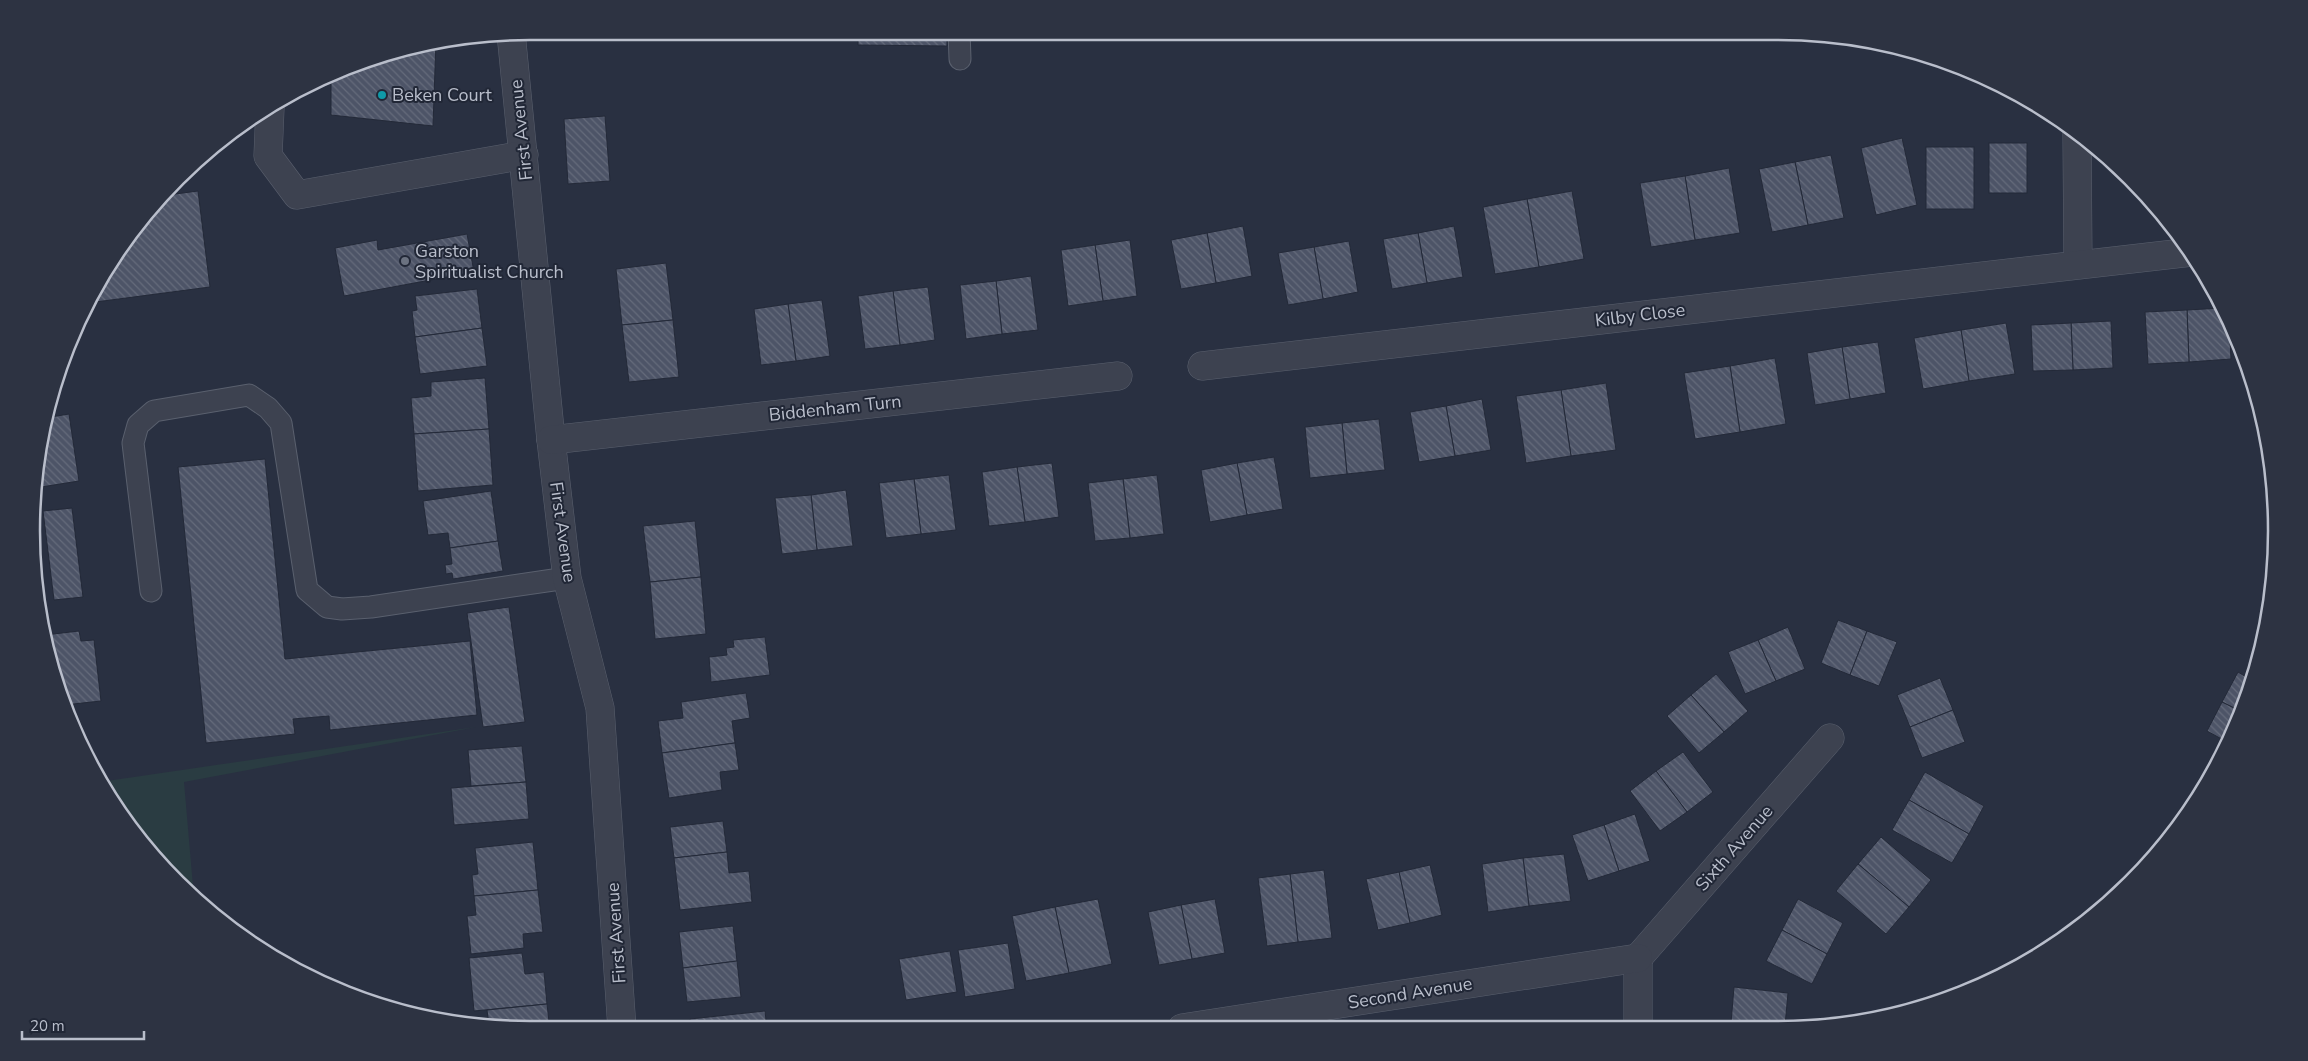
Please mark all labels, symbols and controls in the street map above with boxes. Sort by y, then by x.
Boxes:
street label: First Avenue [504,78,538,182]
place label: Beken Court [392,83,492,107]
marker: Beken Court [376,89,388,101]
place label: Garston Spiritualist Church [415,239,564,284]
marker: Garston Spiritualist Church [399,255,411,267]
street label: Kilby Close [1594,298,1686,332]
street label: Biddenham Turn [767,389,903,427]
street label: First Avenue [544,480,582,584]
street label: Sixth Avenue [1690,800,1778,896]
street label: First Avenue [601,882,631,984]
street label: Second Avenue [1346,971,1474,1015]
scale bar [22,1008,145,1040]
text: 20 m [30,1016,65,1036]

